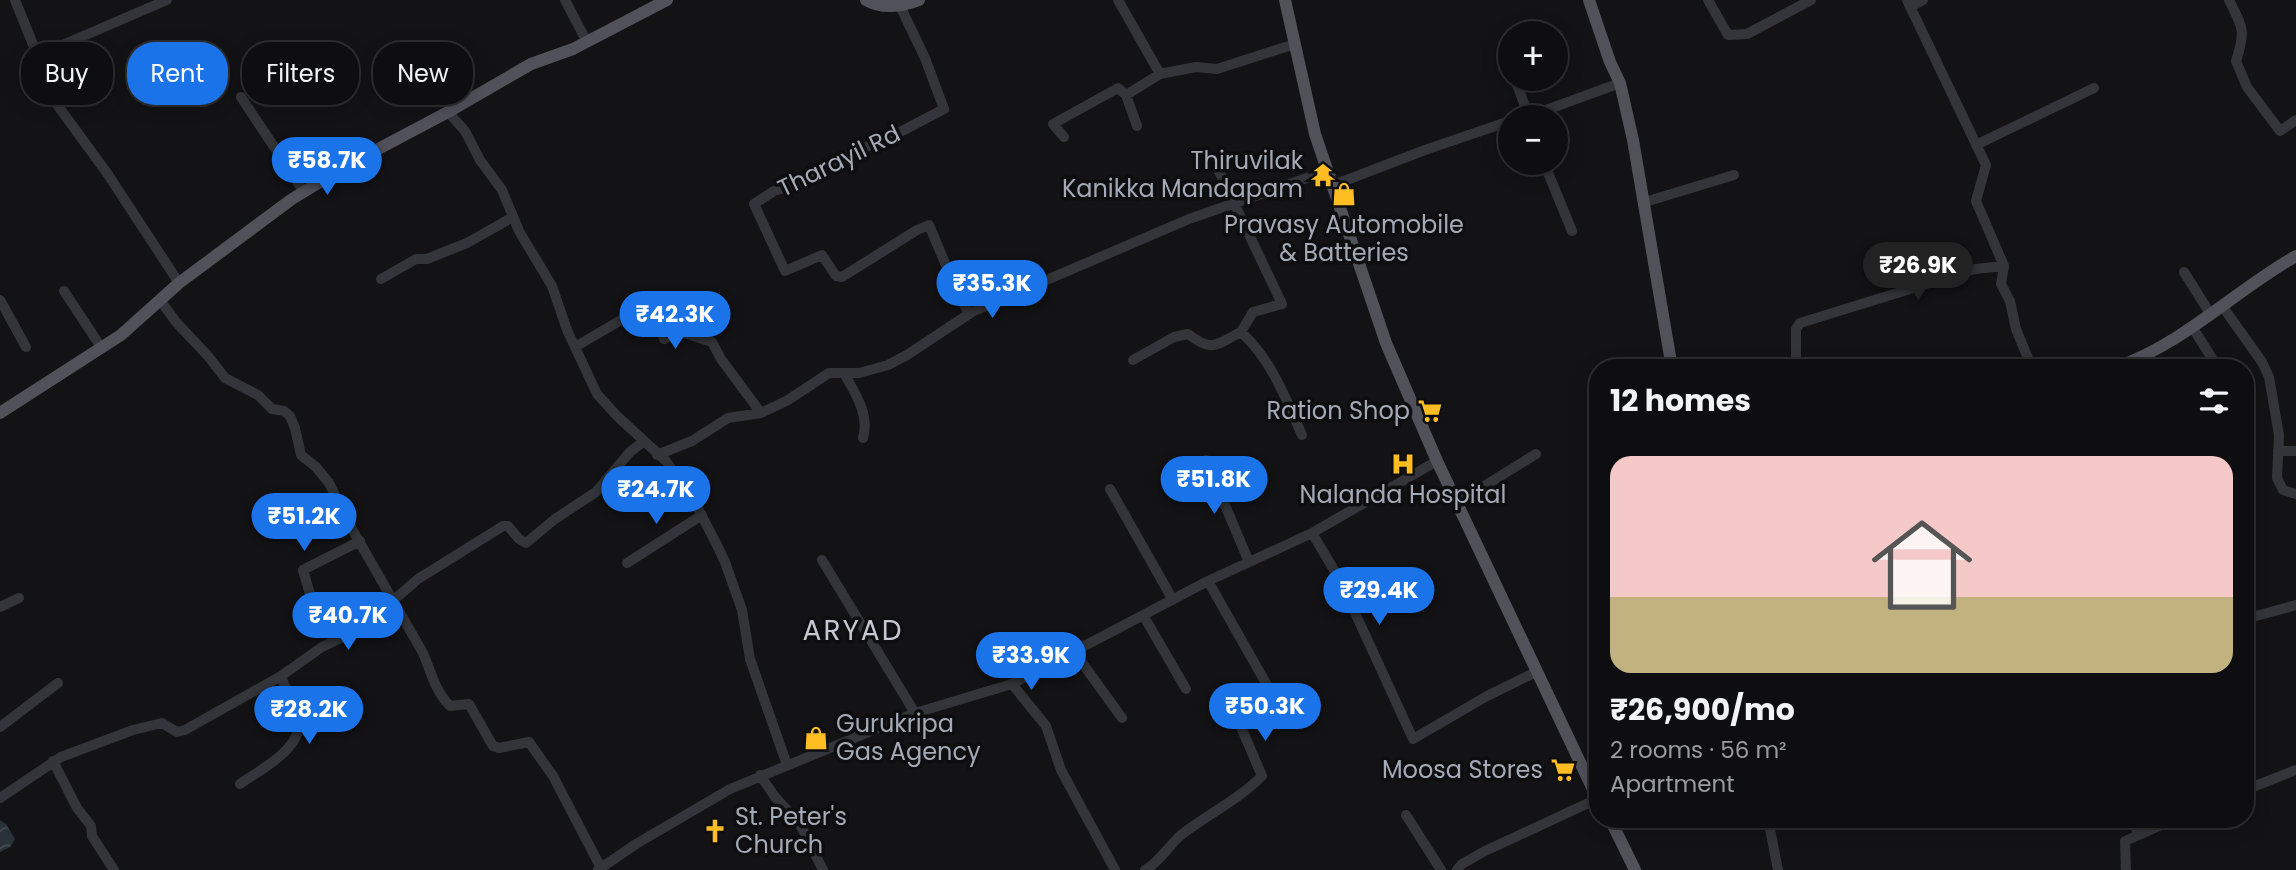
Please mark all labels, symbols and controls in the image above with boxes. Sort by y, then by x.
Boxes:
map controls [1498,21,1568,175]
button: + [1498,21,1568,91]
chip: Buy [21,42,113,105]
chip: Rent [127,42,228,105]
chip: Filters [242,42,359,105]
chip: New [373,42,473,105]
button: − [1498,105,1568,175]
street label: Tharayil Rd [772,117,905,204]
pin: ₹58.7K [270,138,384,197]
text: ₹58.7K [288,144,366,176]
place label: Thiruvilak Kanikka Mandapam [1062,144,1304,205]
temple icon: Thiruvilak Kanikka Mandapam [1309,161,1337,189]
shop icon: Pravasy Automobile & Batteries [1330,180,1358,208]
place label: Pravasy Automobile & Batteries [1224,208,1464,269]
pin: ₹26.9K [1861,243,1975,302]
text: ₹26.9K [1879,249,1957,281]
pin: ₹35.3K [935,260,1049,320]
text: ₹35.3K [952,267,1032,299]
pin: ₹42.3K [618,292,732,351]
text: ₹42.3K [636,298,714,330]
text: 12 homes [1610,379,1751,422]
icon: filters [2195,382,2233,420]
place label: Ration Shop [1266,394,1410,427]
supermarket icon: Ration Shop [1416,397,1444,425]
hospital icon: Nalanda Hospital [1389,450,1417,478]
pin: ₹51.8K [1157,456,1271,516]
text: ₹51.8K [1177,463,1251,495]
pin: ₹24.7K [599,466,713,526]
text: ₹24.7K [617,473,695,505]
place label: Nalanda Hospital [1300,478,1506,511]
pin: ₹51.2K [247,494,361,553]
text: ₹51.2K [267,500,341,532]
icon: home [1859,502,1985,628]
pin: ₹29.4K [1322,568,1436,627]
text: ₹29.4K [1339,574,1419,606]
pin: ₹40.7K [291,592,405,652]
text: ₹40.7K [308,599,388,631]
district label: ARYAD [803,611,903,650]
pin: ₹33.9K [974,632,1088,692]
text: ₹33.9K [992,639,1070,671]
pin: ₹50.3K [1208,684,1322,743]
pin: ₹28.2K [252,686,366,746]
text: ₹26,900/mo [1610,688,1795,731]
text: ₹50.3K [1225,690,1305,722]
text: ₹28.2K [270,693,348,725]
place label: Gurukripa Gas Agency [836,707,981,768]
shop icon: Gurukripa Gas Agency [802,724,830,752]
text: 2 rooms · 56 m² [1610,734,1787,766]
place label: Moosa Stores [1382,753,1543,786]
supermarket icon: Moosa Stores [1549,756,1577,784]
text: Apartment [1610,768,1735,800]
place label: St. Peter's Church [735,800,847,861]
church icon: St. Peter's Church [701,817,729,845]

